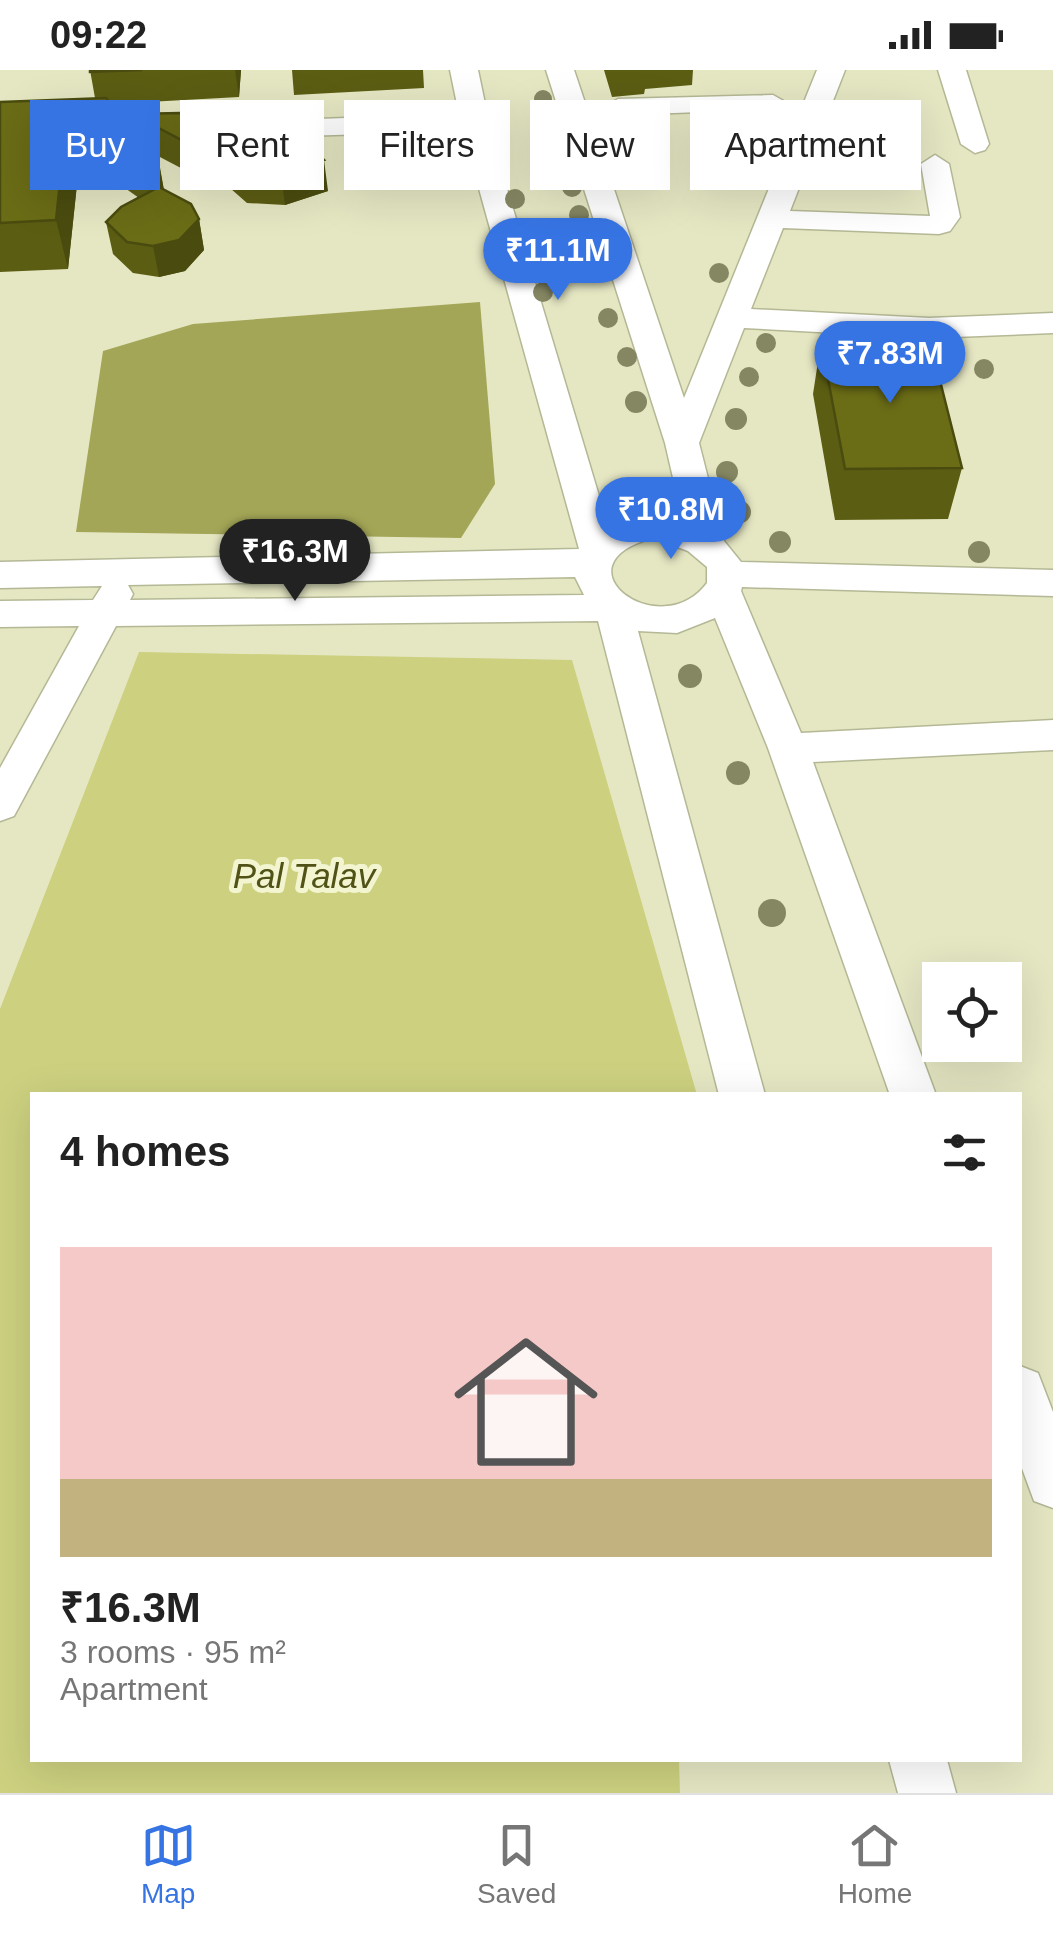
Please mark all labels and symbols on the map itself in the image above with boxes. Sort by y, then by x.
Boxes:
pin: ₹11.1M [477,218,639,303]
pin: ₹7.83M [809,321,971,406]
pin: ₹10.8M [590,477,752,562]
pin: ₹16.3M [214,519,376,604]
water label: Pal Talav [233,856,378,895]

